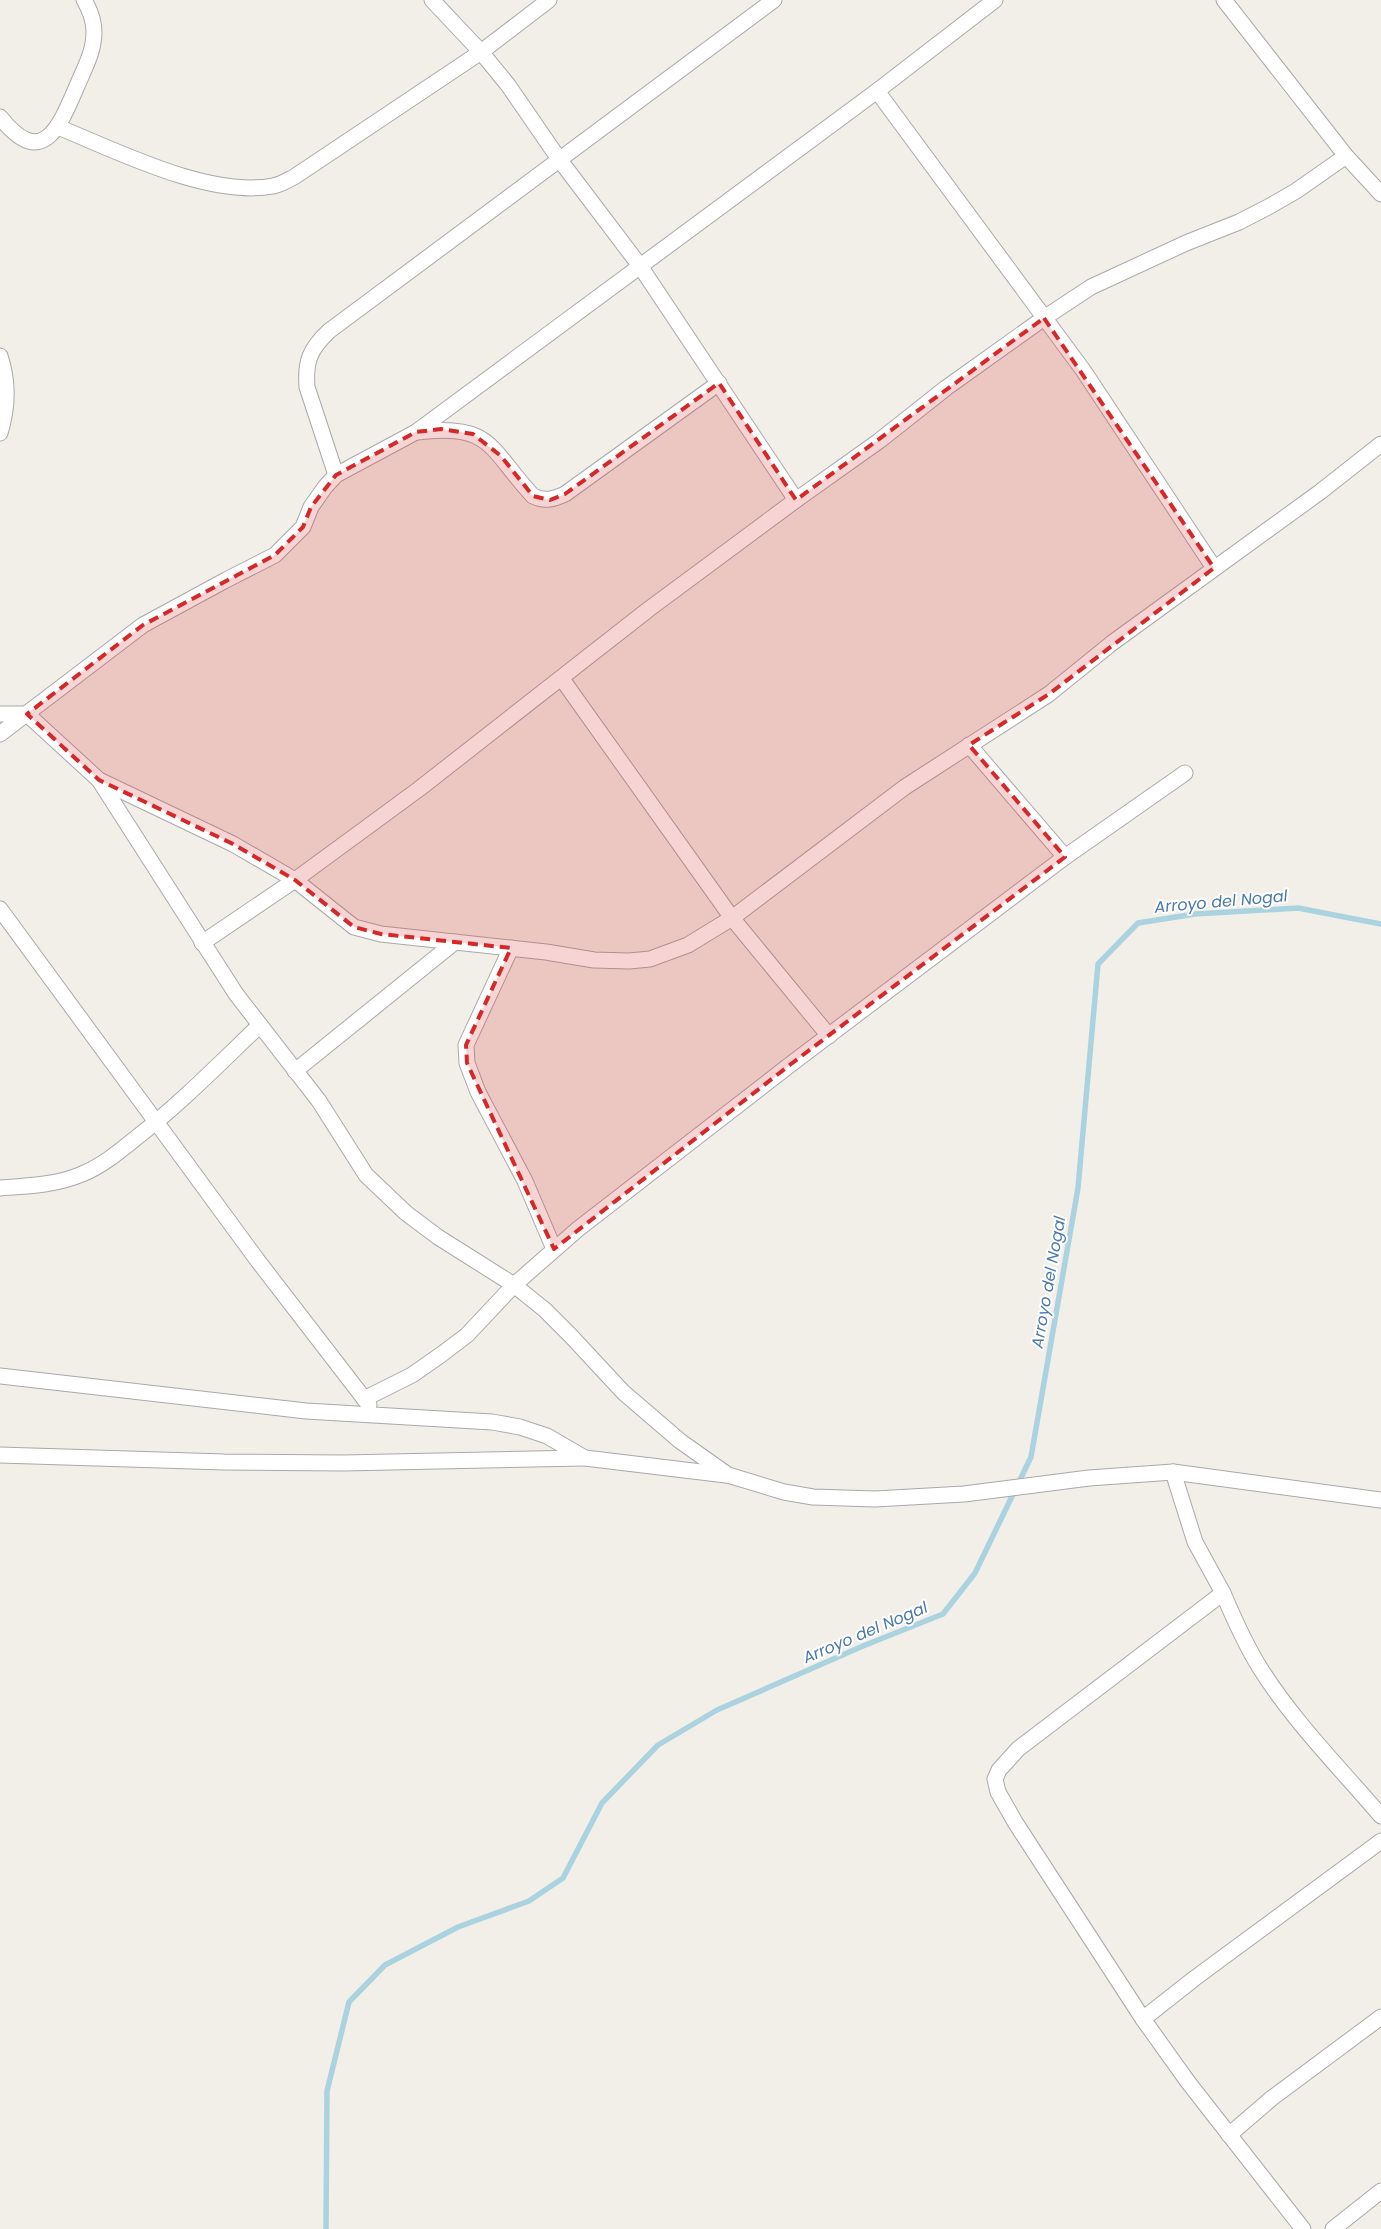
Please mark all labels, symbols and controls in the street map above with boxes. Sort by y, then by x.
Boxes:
water label: Arroyo del Nogal [1153,884,1289,919]
water label: Arroyo del Nogal [1025,1214,1071,1351]
water label: Arroyo del Nogal [798,1596,931,1670]

